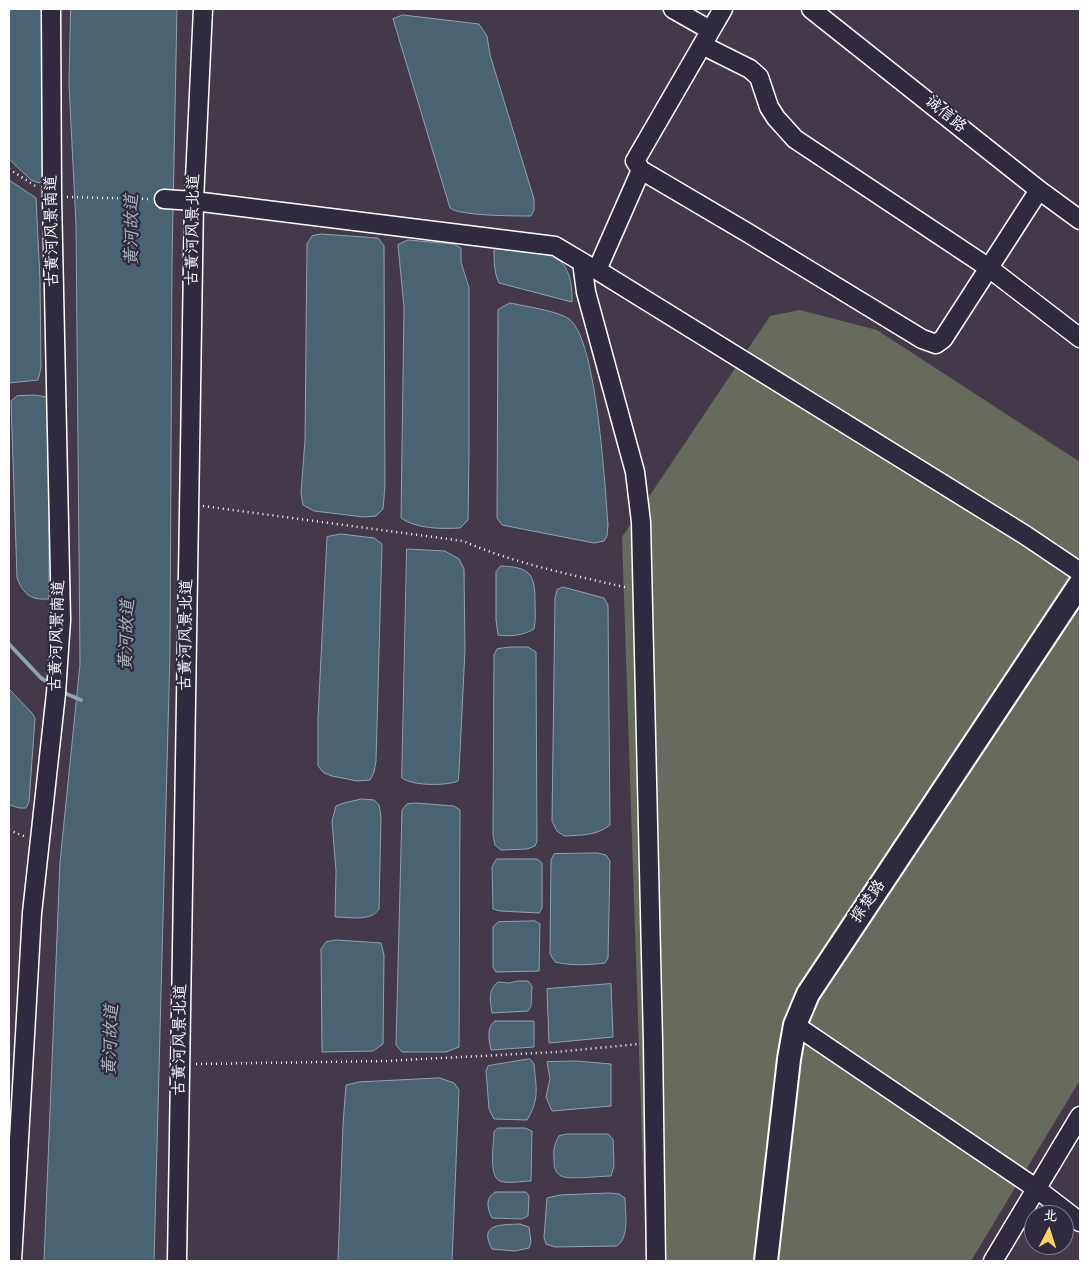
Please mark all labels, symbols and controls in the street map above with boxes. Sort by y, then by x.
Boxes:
street label: 诚信路 [920,92,970,138]
street label: 古黄河风景北道 [183,174,205,286]
street label: 古黄河风景南道 [42,175,64,287]
water label: 黄河故道 [122,194,144,266]
street label: 古黄河风景北道 [176,579,198,691]
street label: 古黄河风景南道 [46,580,70,692]
water label: 黄河故道 [116,599,140,671]
street label: 探楚路 [848,877,890,927]
street label: 古黄河风景北道 [170,984,192,1096]
water label: 黄河故道 [100,1004,124,1076]
north arrow [1024,1205,1074,1255]
text: 北 [1042,1205,1058,1227]

